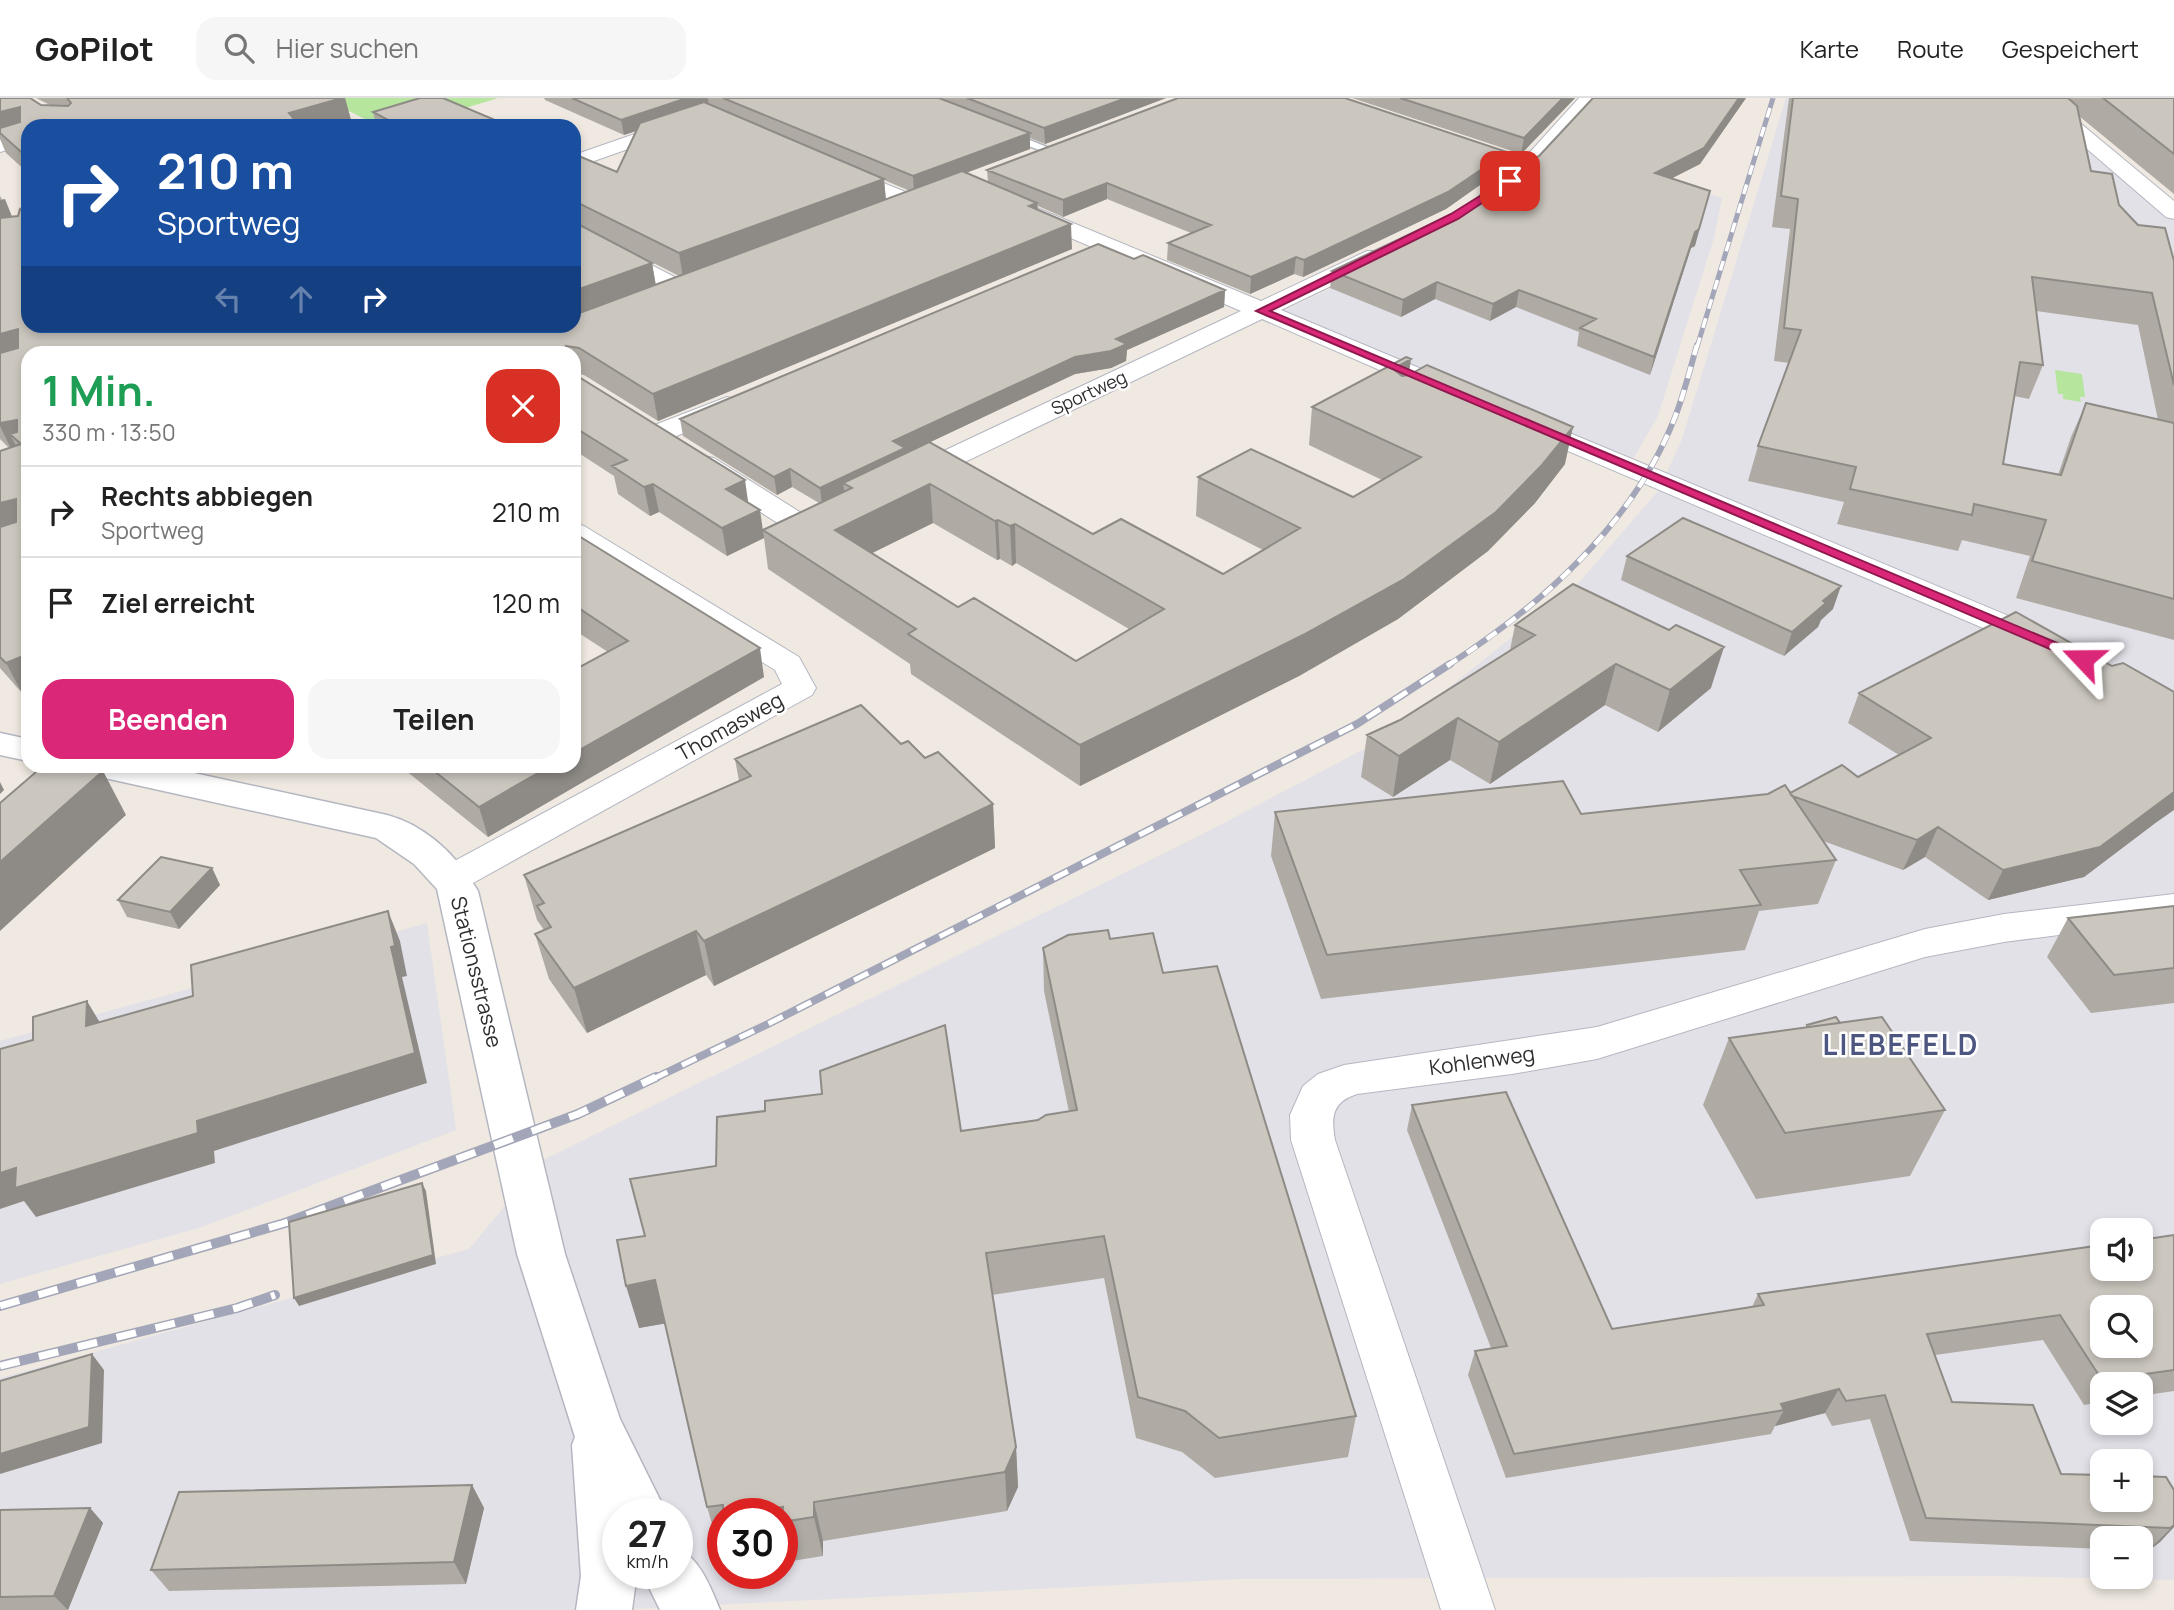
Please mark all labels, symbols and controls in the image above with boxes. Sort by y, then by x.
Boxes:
search box [196,17,686,80]
text: GoPilot [35,26,154,71]
icon: search [220,29,258,67]
text: Hier suchen [276,30,419,66]
text: Karte [1800,32,1859,65]
text: Route [1897,32,1964,65]
text: Gespeichert [2002,32,2139,65]
text: 210 m [157,137,294,204]
icon: right [42,147,133,238]
pin [1480,151,1540,211]
icon: arrive [1491,162,1529,200]
text: Sportweg [157,201,301,245]
icon: left [209,280,247,318]
icon: ahead [282,280,320,318]
icon: right [355,280,393,318]
text: 1 Min. [42,361,156,419]
street label: Sportweg [1047,364,1130,420]
button: close [486,369,560,443]
text: 330 m · 13:50 [42,416,176,448]
text: Rechts abbiegen [101,478,313,514]
icon: right [42,493,80,531]
text: 210 m [492,494,560,530]
text: Sportweg [101,514,204,546]
icon: arrive [42,584,80,622]
text: Ziel erreicht [101,585,255,621]
text: 120 m [492,585,560,621]
position arrow [2046,622,2120,696]
button: Beenden [42,679,294,759]
button: Teilen [308,679,560,759]
street label: Thomasweg [671,685,788,767]
street label: Stationsstrasse [445,893,509,1050]
district label: LIEBEFELD [1823,1025,1979,1063]
street label: Kohlenweg [1427,1039,1536,1081]
map controls [2090,1218,2153,1589]
button: sound [2090,1218,2153,1281]
button: search [2090,1295,2153,1358]
button: layers [2090,1372,2153,1435]
button: + [2090,1449,2153,1512]
speed limit sign: 30 [707,1498,798,1589]
text: 27 [628,1510,667,1558]
button: − [2090,1526,2153,1589]
text: km/h [627,1549,668,1573]

